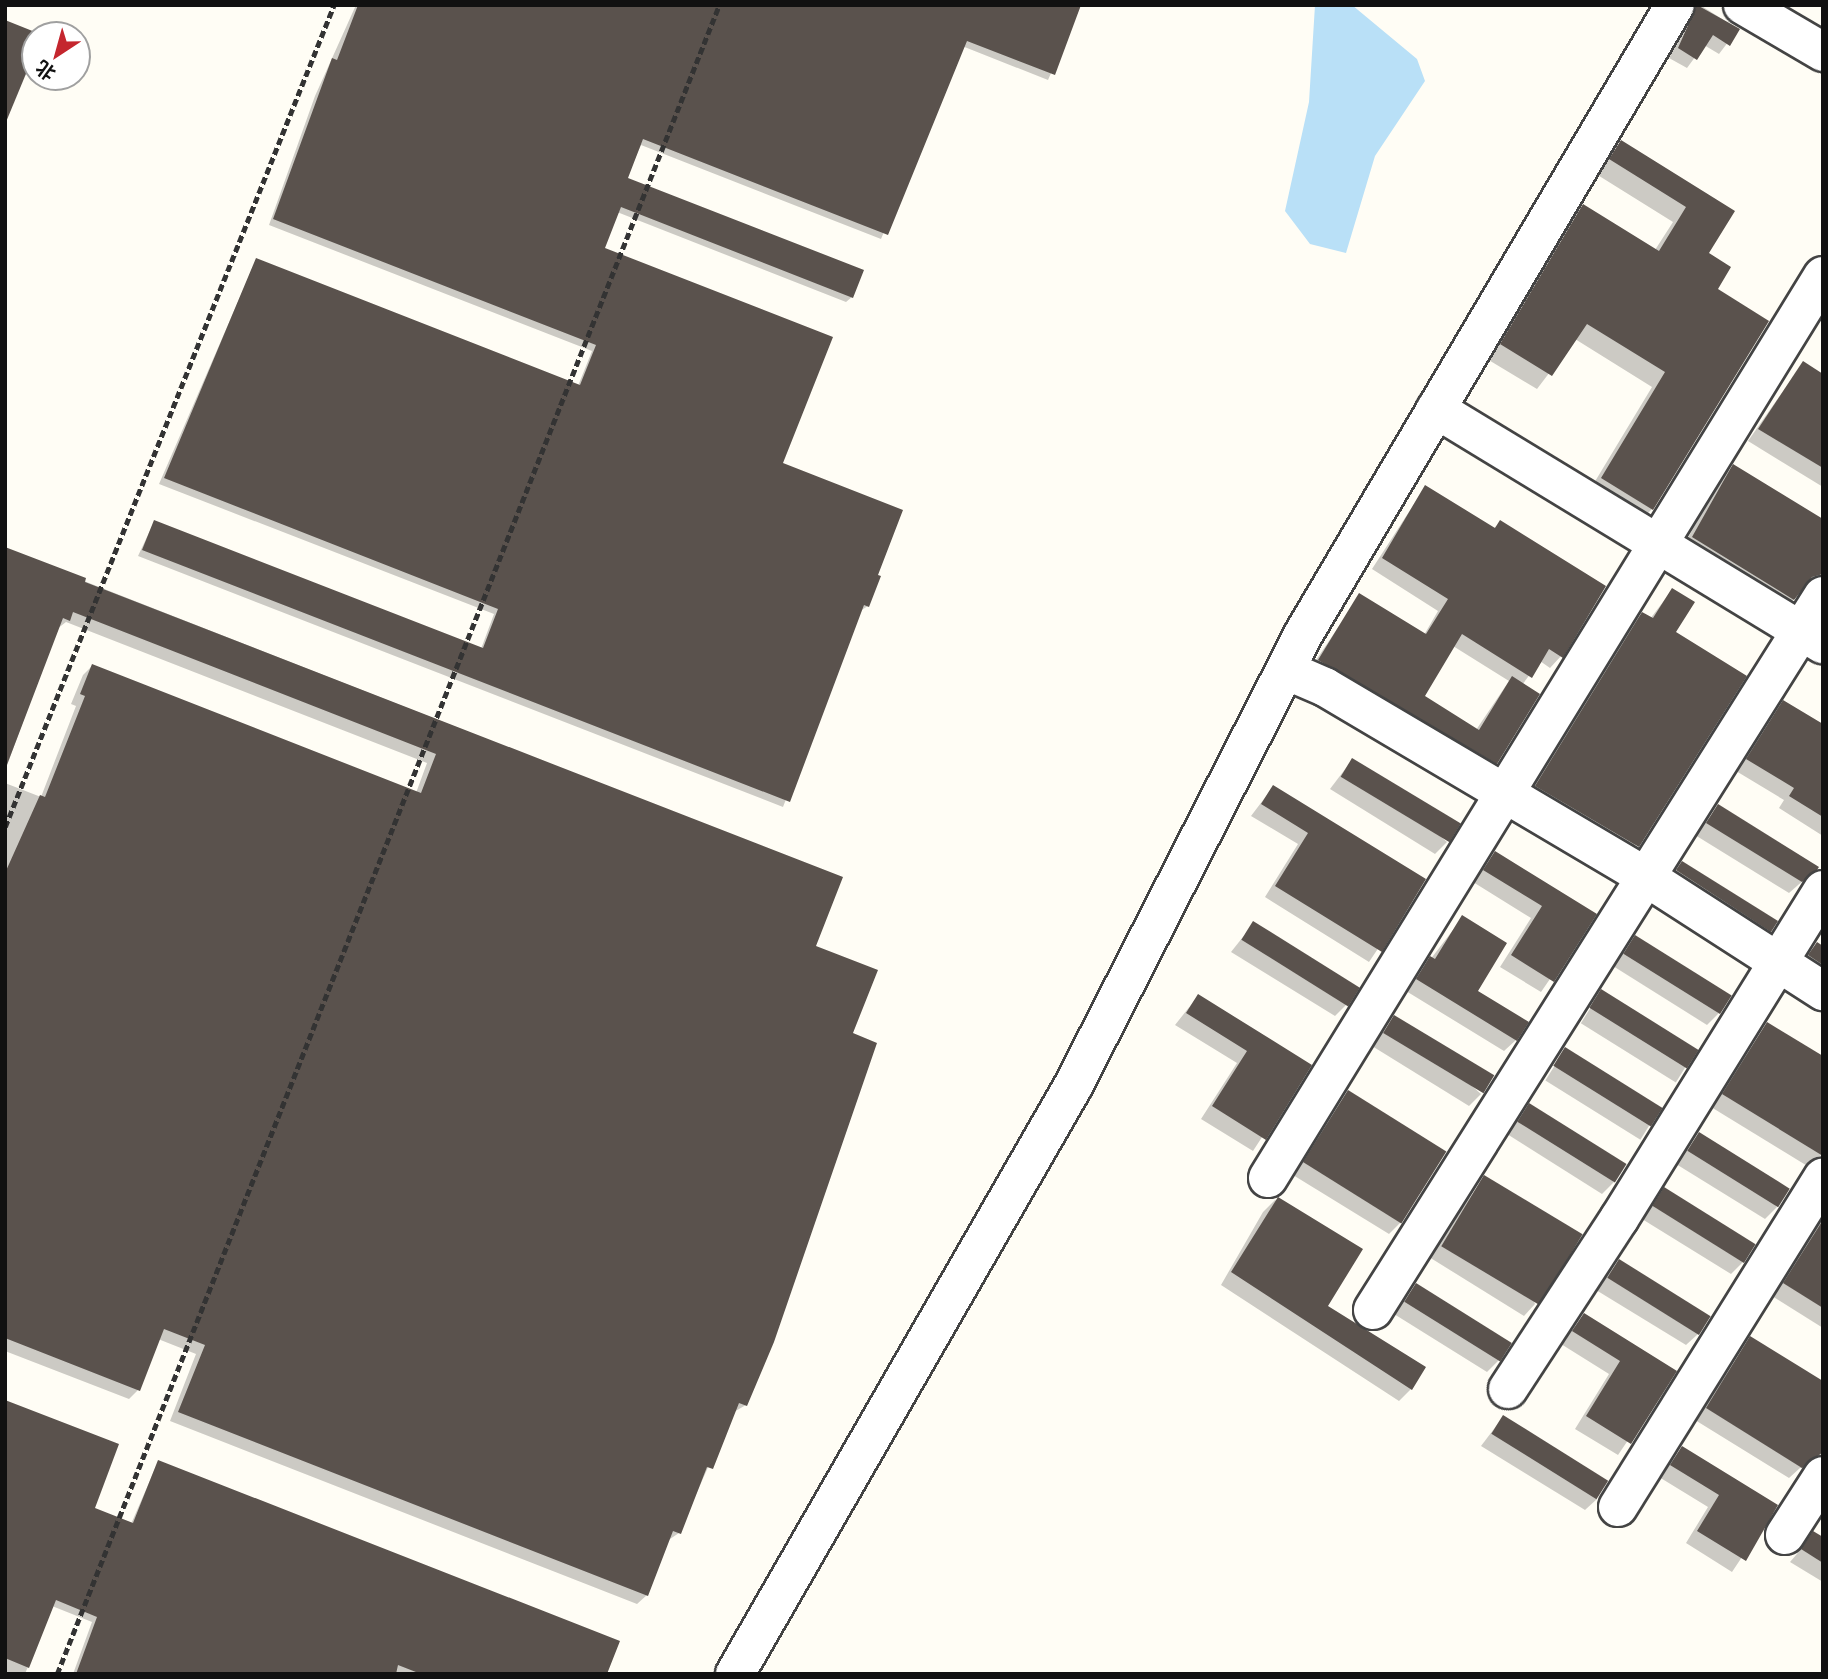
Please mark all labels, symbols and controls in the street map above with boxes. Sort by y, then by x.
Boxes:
north arrow [21,21,91,91]
text: 北 [29,55,60,88]

